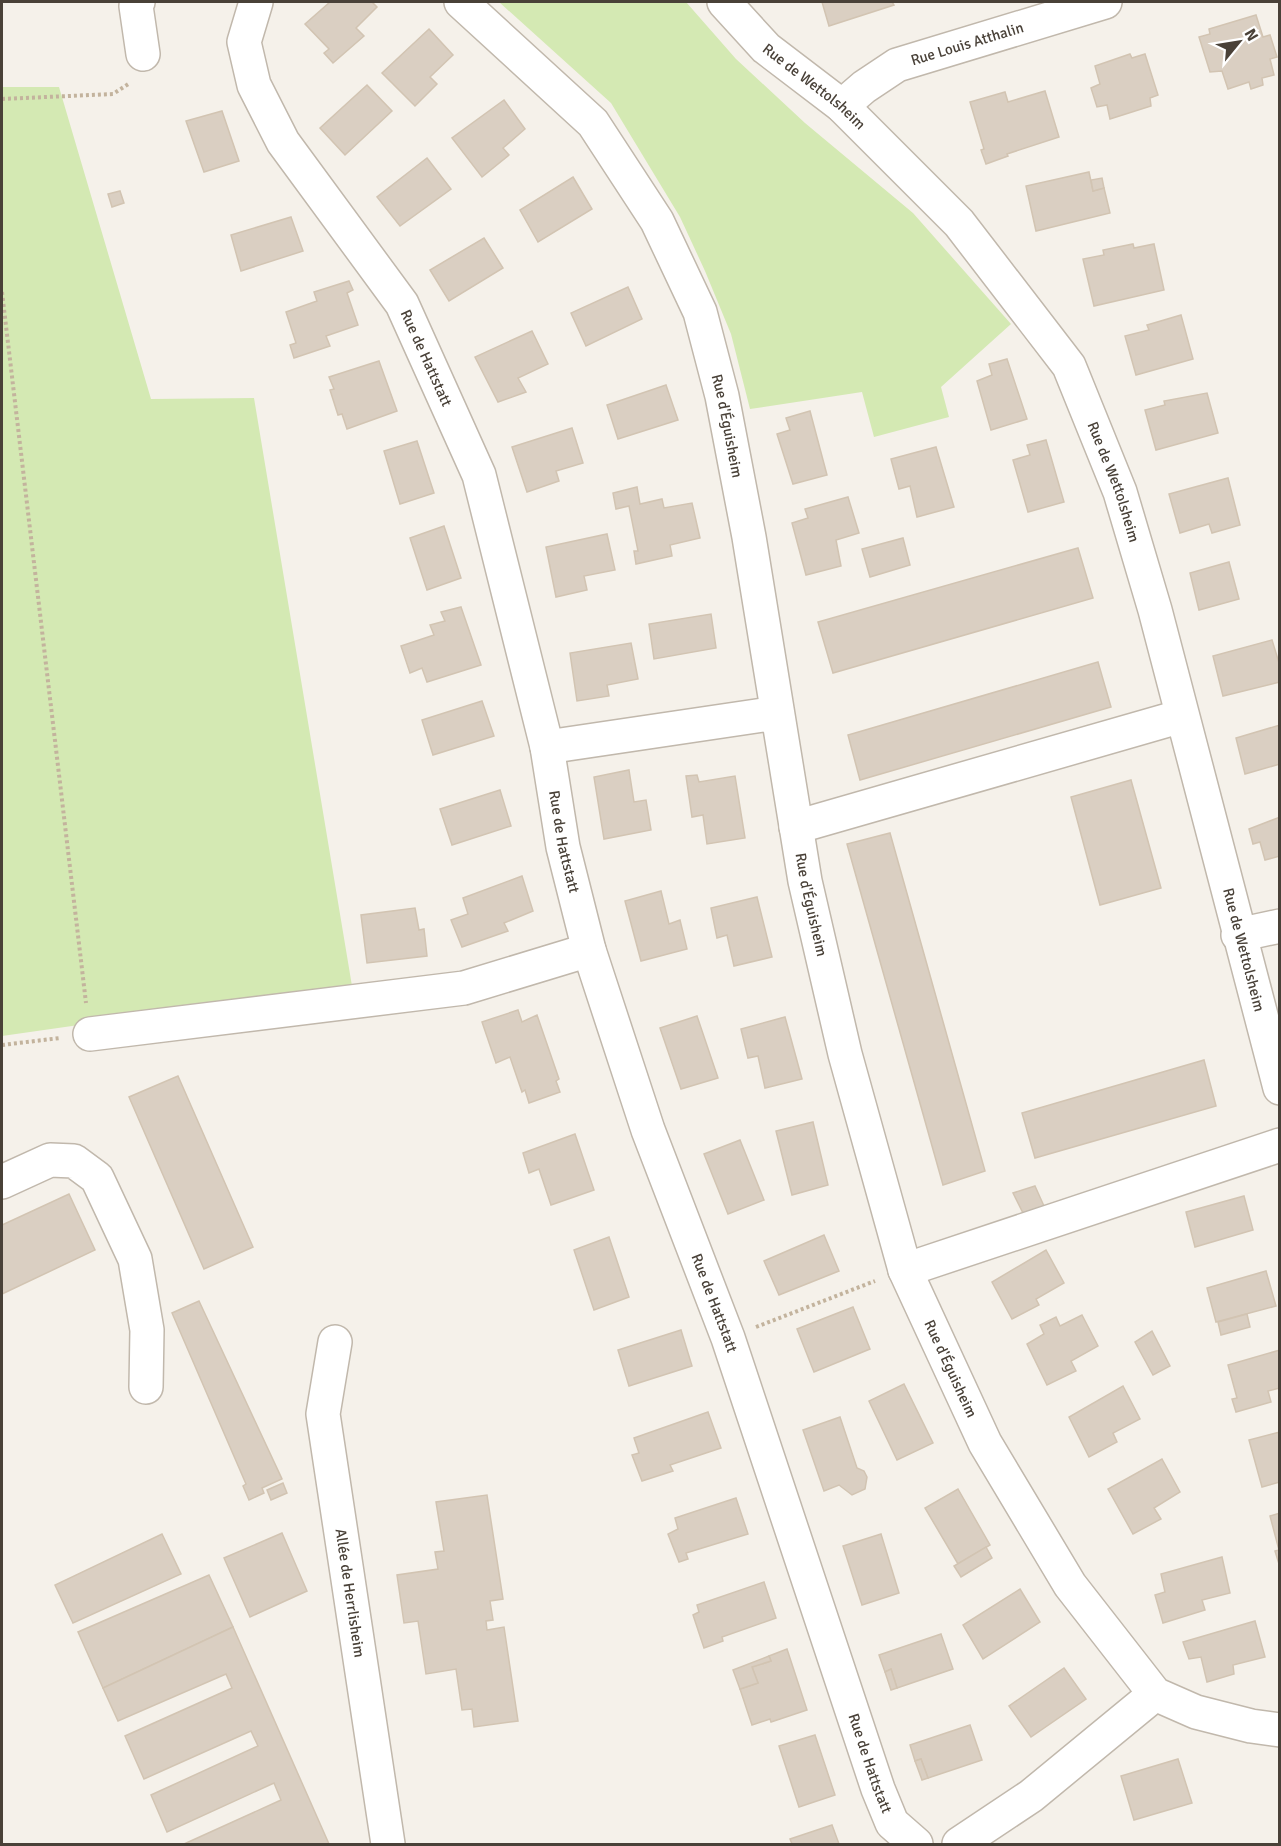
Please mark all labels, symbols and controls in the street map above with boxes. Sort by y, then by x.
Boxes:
north arrow [1209,12,1269,72]
street label: Rue Louis Atthalin [909,18,1026,69]
text: N [1240,25,1263,45]
street label: Rue de Wettolsheim [759,40,869,133]
street label: Rue de Hattstatt [397,307,456,409]
street label: Rue d'Éguisheim [708,372,746,479]
street label: Rue de Wettolsheim [1083,419,1143,544]
street label: Rue de Hattstatt [545,789,583,895]
street label: Rue d'Éguisheim [792,851,831,958]
street label: Rue de Wettolsheim [1219,886,1269,1014]
street label: Rue de Hattstatt [687,1251,741,1355]
street label: Rue d'Éguisheim [920,1317,981,1420]
street label: Allée de Herrlisheim [331,1527,369,1659]
street label: Rue de Hattstatt [845,1711,896,1816]

